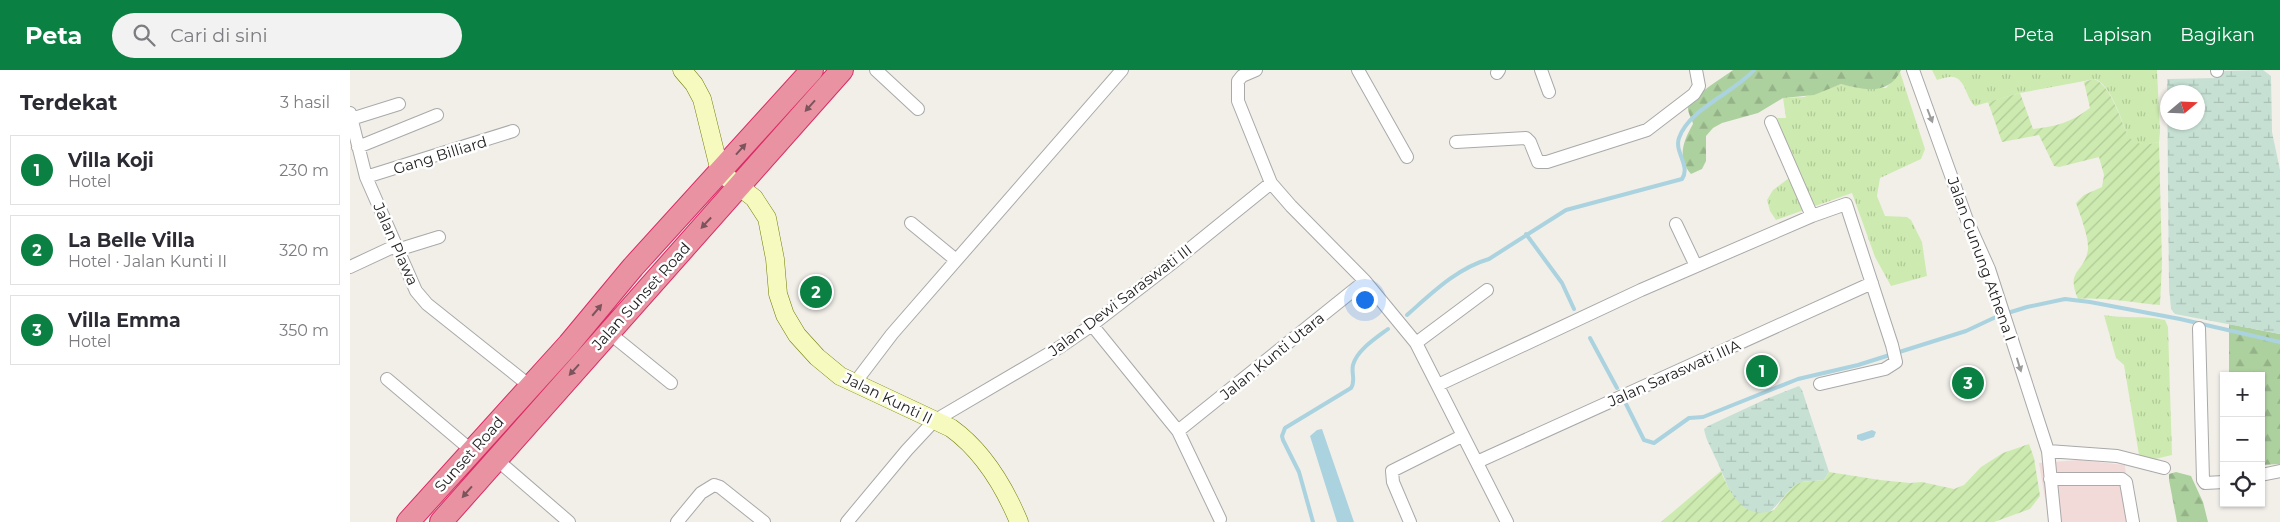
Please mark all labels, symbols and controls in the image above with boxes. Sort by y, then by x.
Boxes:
search box [112,13,462,58]
text: Peta [25,21,82,50]
icon: search [130,21,158,49]
text: Cari di sini [170,24,268,47]
text: Peta [2013,24,2054,46]
text: Lapisan [2082,24,2152,46]
text: Bagikan [2180,24,2255,46]
north arrow [2160,85,2205,130]
text: Terdekat [20,90,117,115]
text: 3 hasil [280,93,330,112]
one-way arrow [804,100,816,112]
one-way arrow [1927,108,1934,123]
street label: Gang Billiard [391,132,489,178]
one-way arrow [735,143,746,156]
text: Villa Koji [68,149,154,172]
text: 1 [34,161,40,180]
text: 230 m [279,161,329,180]
text: Hotel [68,172,111,191]
street label: Jalan Gunung Athena I [1943,174,2021,344]
street label: Jalan Plawa [369,199,423,288]
one-way arrow [700,217,712,229]
text: La Belle Villa [68,229,195,252]
street label: Jalan Sunset Road [587,238,694,355]
street label: Jalan Dewi Saraswati III [1044,240,1195,361]
text: 2 [32,241,42,260]
text: 320 m [279,241,329,260]
text: Hotel · Jalan Kunti II [68,252,227,271]
pin: 2 [800,273,832,311]
your location [1352,287,1378,313]
one-way arrow [592,303,603,316]
street label: Jalan Kunti Utara [1215,308,1328,405]
text: Villa Emma [68,309,181,332]
text: 3 [32,321,42,340]
text: 350 m [279,321,329,340]
text: Hotel [68,332,111,351]
street label: Jalan Saraswati IIIA [1604,335,1743,411]
pin: 1 [1746,352,1778,390]
one-way arrow [2015,357,2023,372]
one-way arrow [568,364,580,376]
pin: 3 [1952,364,1984,402]
street label: Jalan Kunti II [839,368,936,428]
map controls [2220,372,2265,507]
button: + [2220,372,2265,417]
street label: Sunset Road [430,412,508,496]
button: − [2220,417,2265,462]
button: locate [2220,462,2265,507]
one-way arrow [461,486,473,498]

